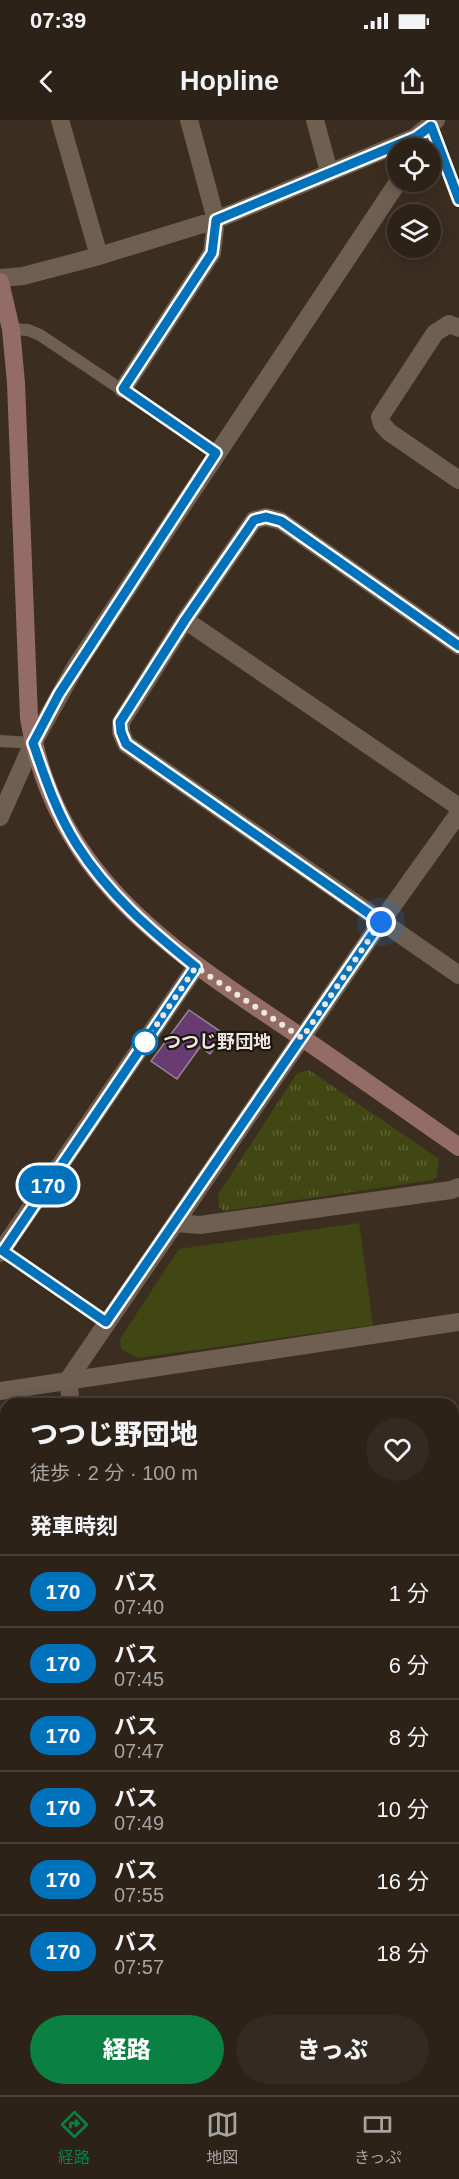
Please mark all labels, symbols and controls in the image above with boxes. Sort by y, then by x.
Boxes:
text: 07:39 [30,8,86,33]
icon: back [30,65,63,98]
icon: share [396,65,429,98]
text: Hopline [180,66,279,96]
map controls [387,138,441,258]
button: locate [387,138,441,192]
button: layers [387,204,441,258]
your location [366,907,396,937]
marker: つつじ野団地 [132,1029,158,1055]
place label: つつじ野団地 [163,1032,271,1052]
line badge: 170 [14,1166,82,1204]
text: 170 [30,1174,66,1197]
button: heart [366,1418,429,1481]
text: つつじ野団地 [30,1419,198,1450]
text: 徒歩 · 2 分 · 100 m [30,1462,198,1484]
text: 発車時刻 [30,1514,118,1539]
text: バス [114,1570,158,1595]
text: 170 [45,1580,81,1603]
text: 1 分 [389,1581,429,1606]
text: 07:40 [114,1596,164,1618]
text: バス [114,1642,158,1667]
text: 170 [45,1652,81,1675]
text: 6 分 [389,1653,429,1678]
text: 07:45 [114,1668,164,1690]
text: バス [114,1714,158,1739]
text: 170 [45,1724,81,1747]
text: 8 分 [389,1725,429,1750]
text: 07:47 [114,1740,164,1762]
text: バス [114,1786,158,1811]
text: 170 [45,1796,81,1819]
text: 10 分 [376,1797,429,1822]
text: 07:49 [114,1812,164,1834]
text: バス [114,1858,158,1883]
text: 170 [45,1868,81,1891]
text: 16 分 [376,1869,429,1894]
text: 07:55 [114,1884,164,1906]
text: バス [114,1930,158,1955]
text: 170 [45,1940,81,1963]
text: 18 分 [376,1941,429,1966]
text: 07:57 [114,1956,164,1978]
button: 経路 [30,2015,224,2084]
button: きっぷ [236,2015,429,2084]
tab: 経路 [58,2108,91,2168]
tab: 地図 [206,2108,239,2168]
tab: きっぷ [354,2108,401,2168]

